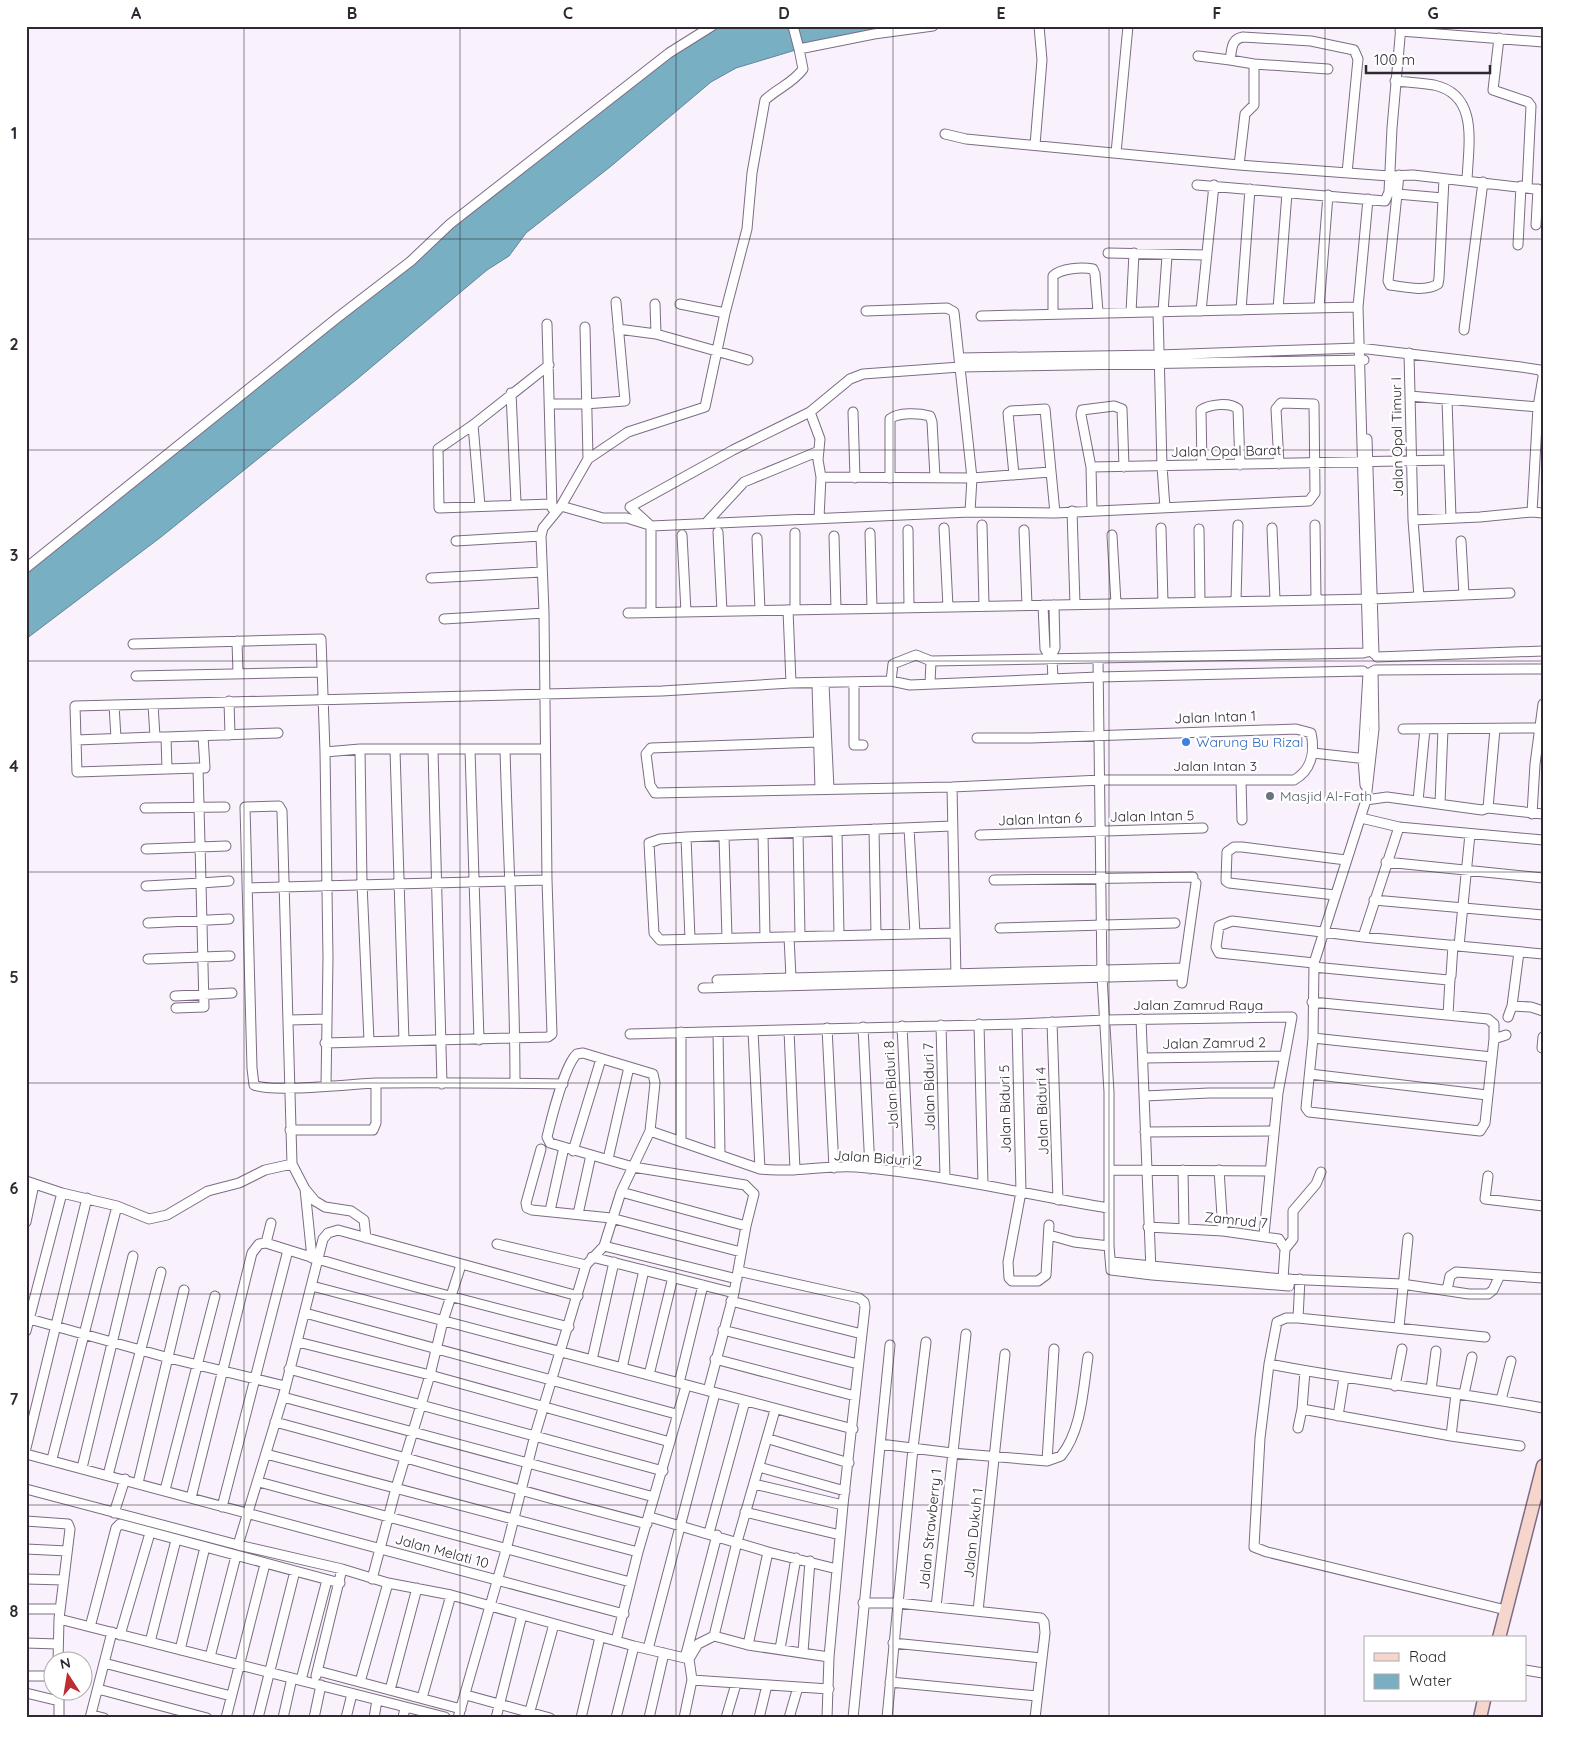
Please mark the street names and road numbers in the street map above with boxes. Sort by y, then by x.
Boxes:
street label: Jalan Opal Timur I [1387,377,1407,497]
street label: Jalan Opal Barat [1170,441,1282,461]
street label: Jalan Intan 1 [1174,707,1256,727]
street label: Jalan Intan 3 [1173,757,1257,775]
street label: Jalan Intan 5 [1110,806,1194,826]
street label: Jalan Intan 6 [998,809,1083,829]
street label: Jalan Zamrud Raya [1133,996,1263,1014]
street label: Jalan Zamrud 2 [1162,1033,1266,1053]
street label: Jalan Biduri 8 [880,1040,902,1130]
street label: Jalan Biduri 7 [919,1043,939,1131]
street label: Jalan Biduri 5 [995,1064,1015,1154]
street label: Jalan Biduri 4 [1031,1066,1053,1156]
street label: Jalan Biduri 2 [833,1146,923,1170]
street label: Zamrud 7 [1204,1208,1268,1232]
street label: Jalan Strawberry 1 [915,1468,945,1590]
street label: Jalan Dukuh 1 [959,1487,987,1579]
street label: Jalan Melati 10 [393,1530,491,1572]

